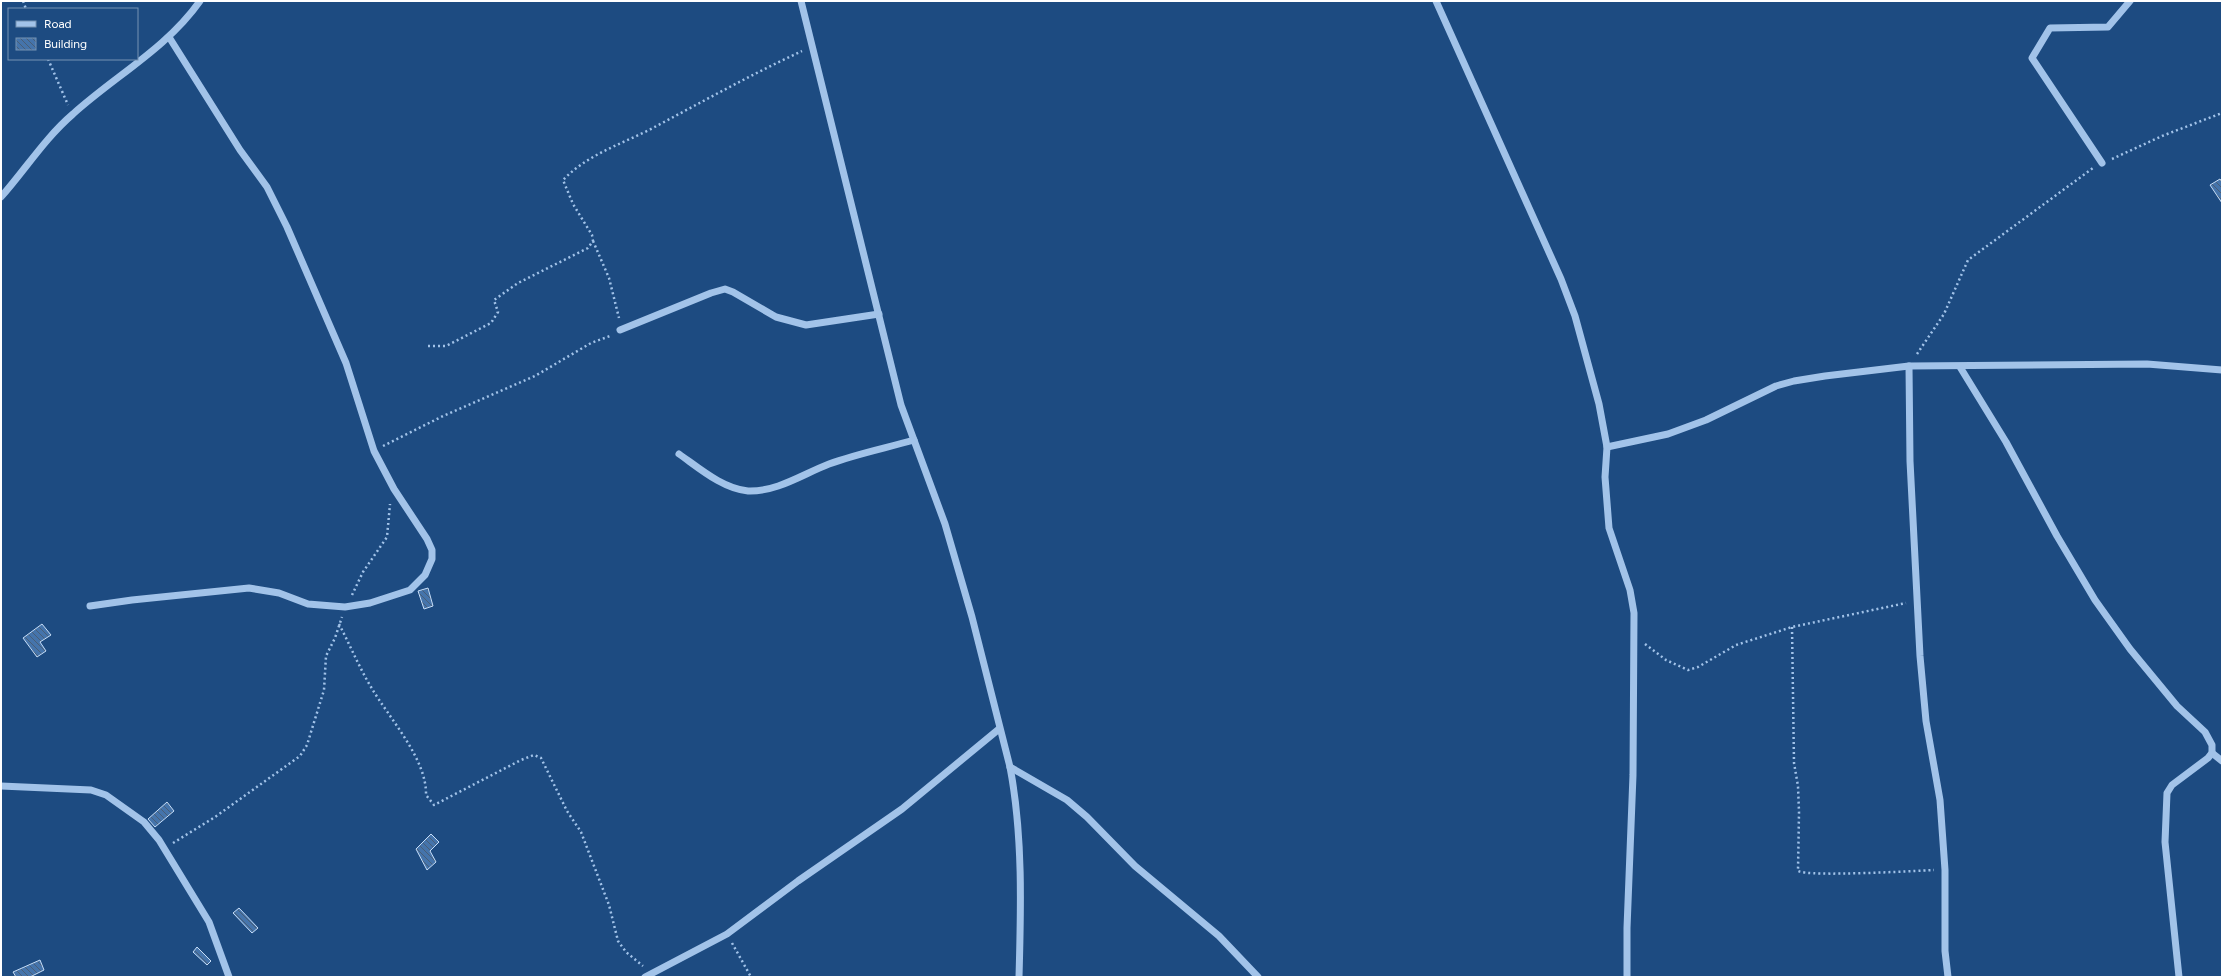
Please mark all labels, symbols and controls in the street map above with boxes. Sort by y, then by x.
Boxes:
legend [8,8,138,60]
text: Road [44,17,72,31]
text: Building [44,37,87,51]

